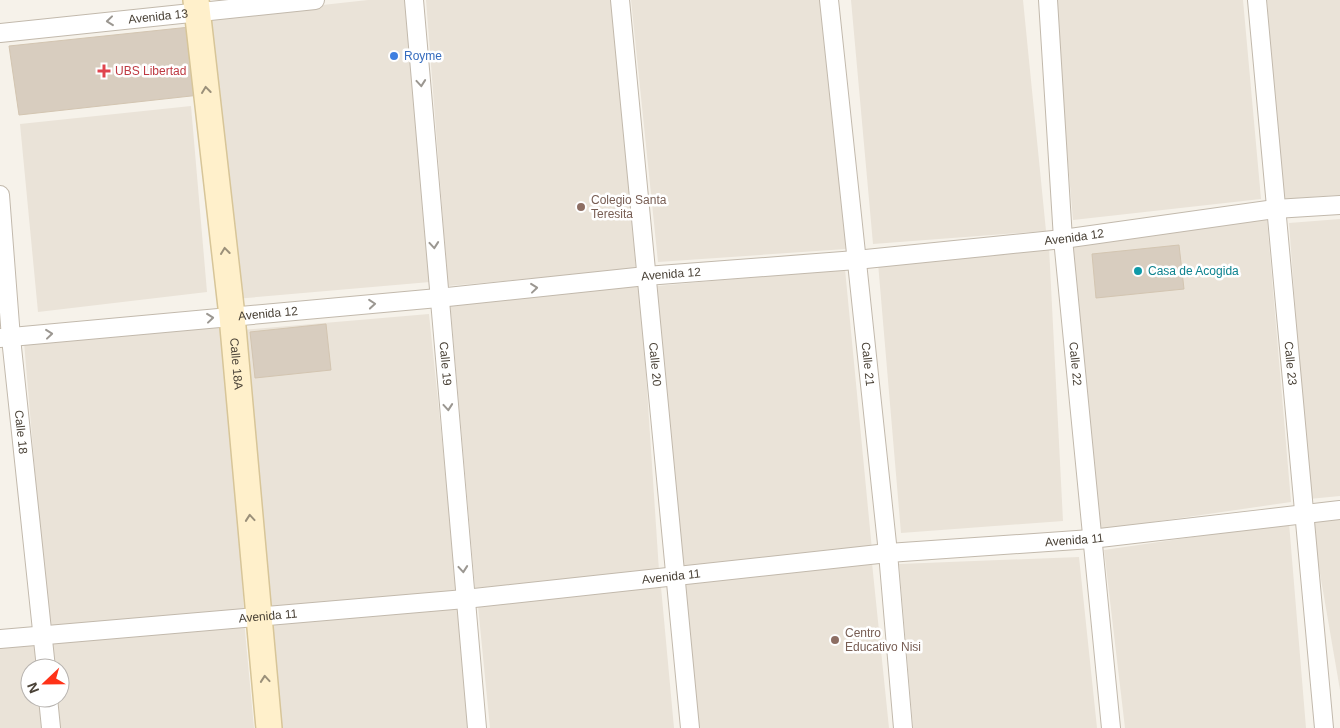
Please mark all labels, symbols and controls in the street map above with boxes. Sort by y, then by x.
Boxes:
street label: Avenida 13 [128,6,189,27]
one-way arrow [106,15,114,26]
place label: Royme [404,49,442,63]
marker: Royme [388,50,400,62]
marker: UBS Libertad [97,64,111,78]
place label: UBS Libertad [115,64,186,78]
one-way arrow [415,80,426,88]
one-way arrow [201,86,212,94]
place label: Colegio Santa Teresita [591,193,667,221]
marker: Colegio Santa Teresita [575,201,587,213]
street label: Avenida 12 [1044,226,1105,248]
one-way arrow [428,242,439,250]
one-way arrow [220,247,231,255]
place label: Casa de Acogida [1148,264,1239,278]
street label: Avenida 12 [640,265,702,283]
marker: Casa de Acogida [1132,265,1144,277]
one-way arrow [530,283,538,294]
one-way arrow [368,298,376,309]
street label: Avenida 12 [237,304,299,323]
one-way arrow [207,313,215,324]
one-way arrow [45,329,53,340]
street label: Calle 18A [227,337,246,390]
street label: Calle 19 [437,341,454,387]
street label: Calle 21 [859,341,877,387]
street label: Calle 22 [1066,341,1084,387]
street label: Calle 23 [1281,341,1299,386]
street label: Calle 20 [646,342,664,387]
one-way arrow [442,404,453,412]
street label: Calle 18 [12,409,30,455]
one-way arrow [245,513,256,521]
street label: Avenida 11 [1044,531,1105,549]
one-way arrow [457,565,468,573]
street label: Avenida 11 [641,566,701,587]
street label: Avenida 11 [238,606,298,625]
place label: Centro Educativo Nisi [845,626,921,654]
marker: Centro Educativo Nisi [829,634,841,646]
north arrow [20,658,70,708]
one-way arrow [260,675,271,683]
text: N [24,680,42,696]

